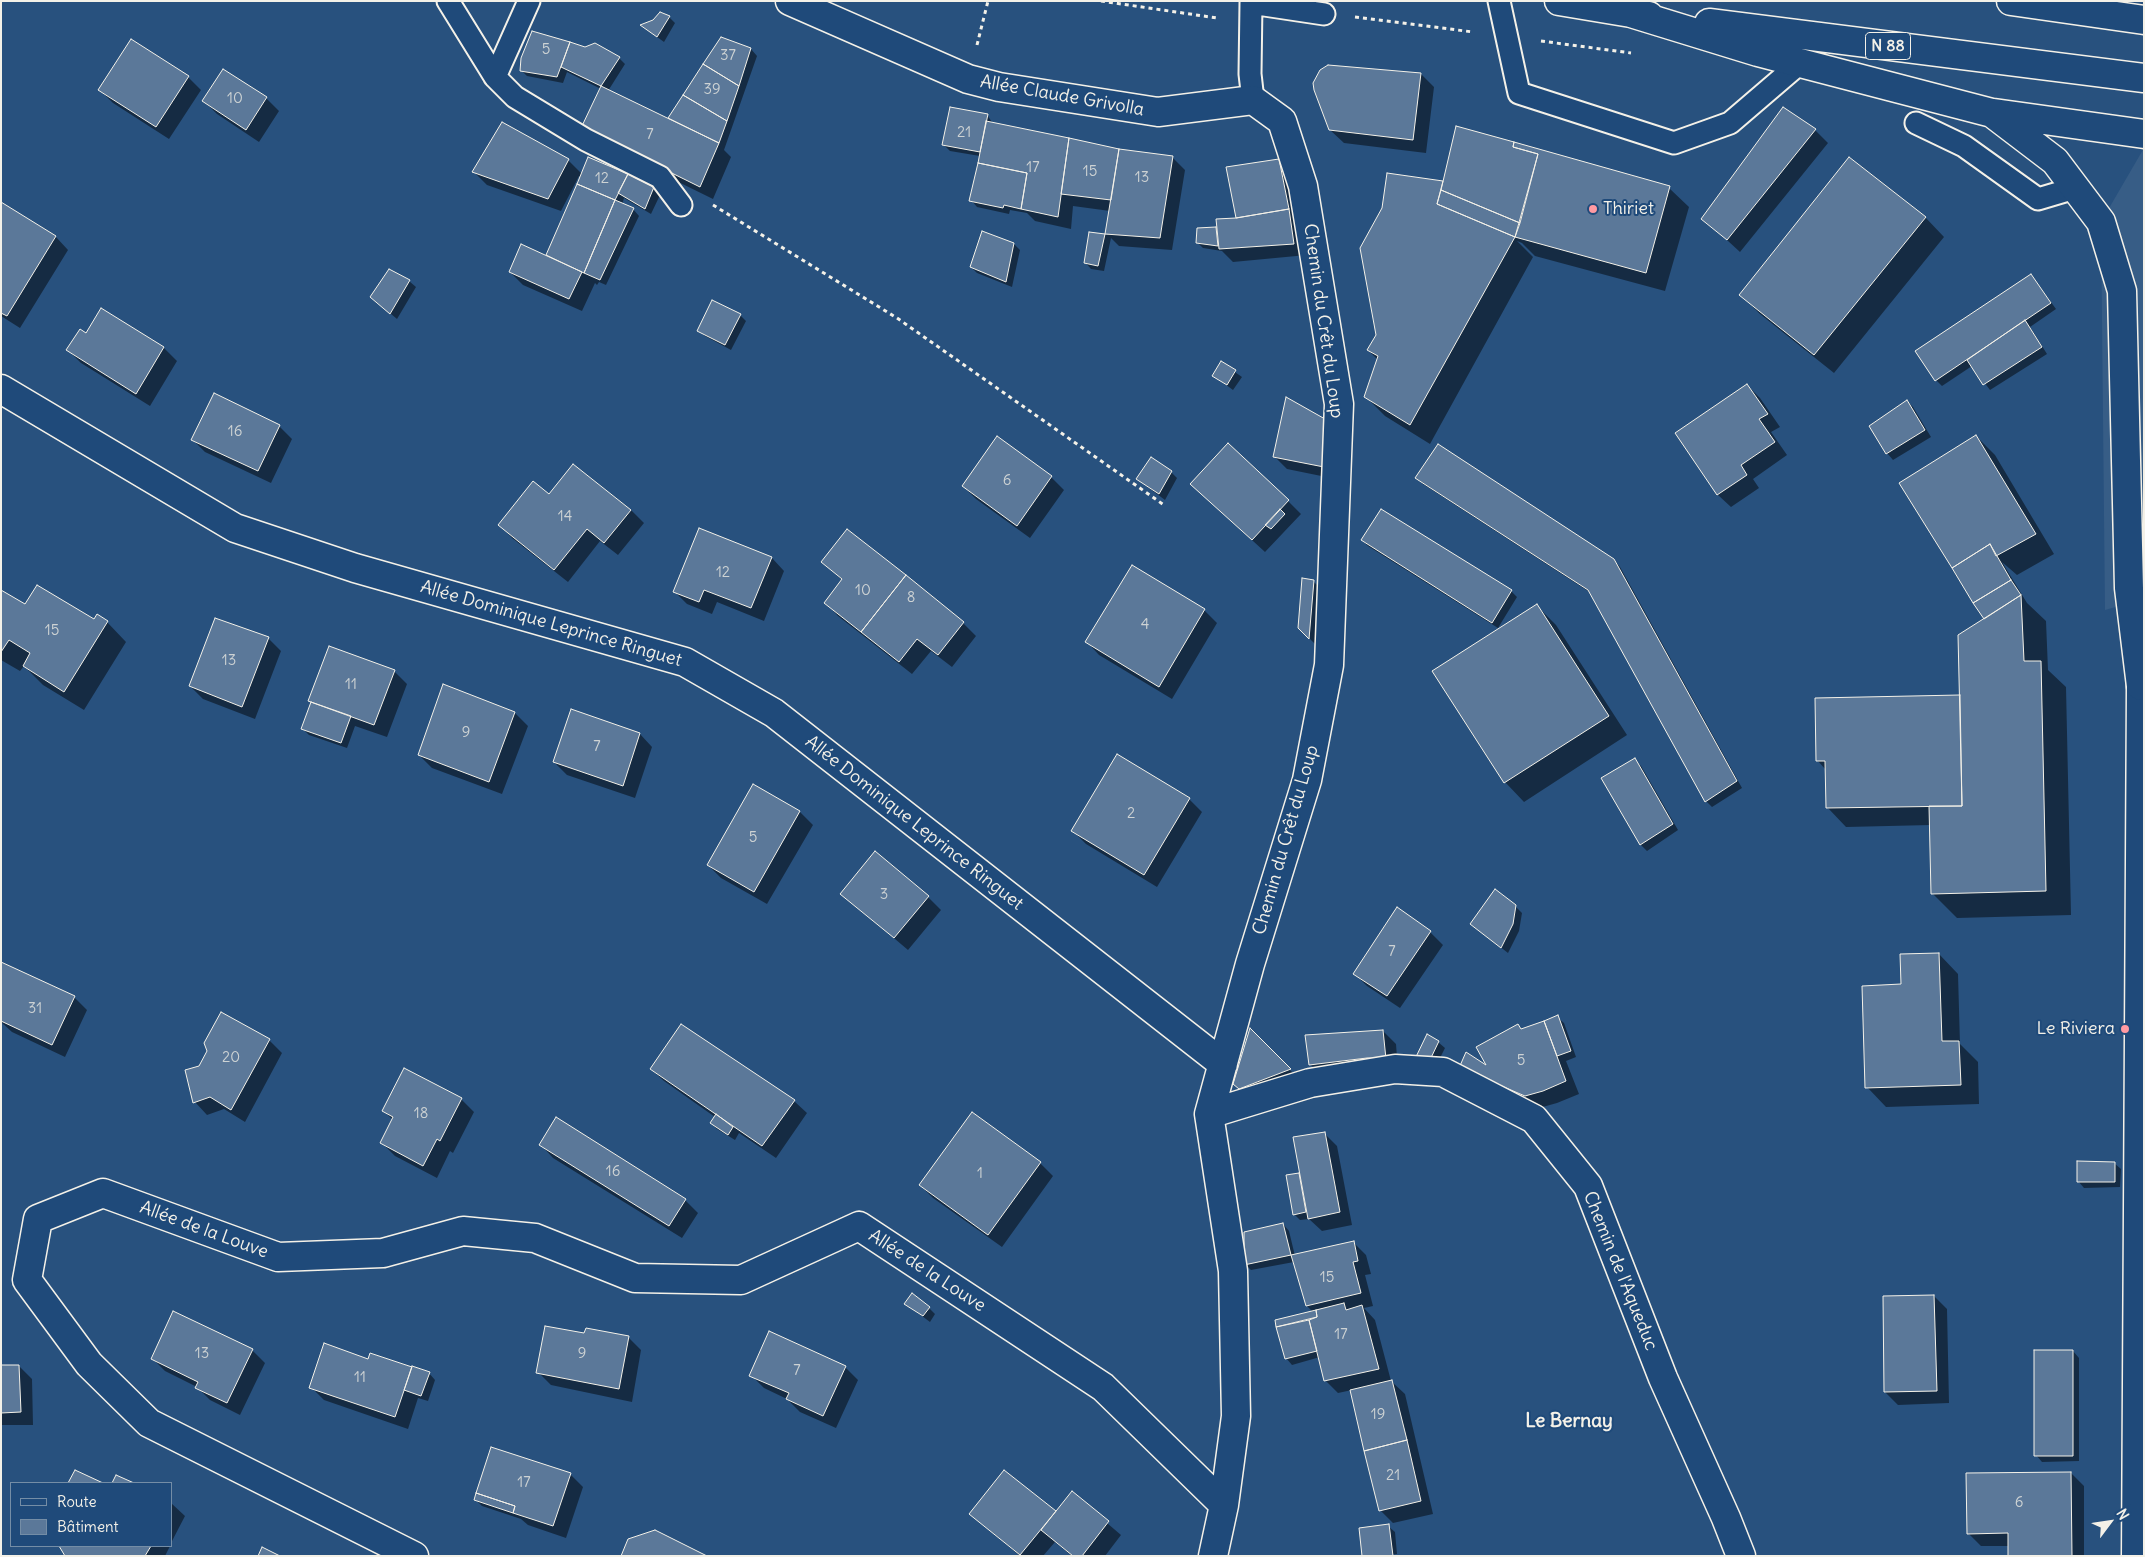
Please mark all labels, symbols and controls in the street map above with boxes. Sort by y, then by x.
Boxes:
road number: N 88 [1866,32,1910,59]
house number: 5 [542,41,550,59]
house number: 37 [720,47,736,65]
street label: Allée Claude Grivolla [978,71,1146,121]
house number: 39 [703,81,721,99]
house number: 10 [227,90,243,108]
house number: 21 [957,124,971,142]
house number: 7 [646,126,654,144]
house number: 17 [1026,159,1040,177]
house number: 15 [1083,163,1097,181]
house number: 13 [1135,169,1149,187]
house number: 12 [595,170,609,188]
place label: Thiriet [1603,198,1654,220]
marker: Thiriet [1587,203,1599,215]
street label: Chemin du Crêt du Loup [1299,222,1347,420]
house number: 16 [228,423,242,441]
house number: 6 [1003,472,1011,490]
house number: 14 [558,508,572,526]
house number: 12 [716,564,730,582]
street label: Allée Dominique Leprince Ringuet [418,576,684,672]
house number: 10 [855,582,871,600]
house number: 8 [907,589,915,607]
house number: 4 [1141,616,1149,634]
house number: 15 [45,622,59,640]
house number: 13 [222,652,236,670]
house number: 11 [345,676,357,694]
house number: 9 [462,724,470,742]
street label: Allée Dominique Leprince Ringuet [801,731,1027,915]
house number: 7 [593,738,601,756]
street label: Chemin du Crêt du Loup [1249,743,1323,937]
house number: 2 [1127,805,1135,823]
house number: 5 [749,829,757,847]
house number: 3 [880,886,888,904]
house number: 7 [1388,943,1396,961]
house number: 31 [28,1000,42,1018]
place label: Le Riviera [2036,1018,2115,1040]
marker: Le Riviera [2119,1023,2131,1035]
house number: 20 [222,1049,240,1067]
house number: 5 [1517,1052,1525,1070]
house number: 18 [414,1105,428,1123]
house number: 16 [606,1163,620,1181]
house number: 1 [977,1165,983,1183]
street label: Chemin de l'Aqueduc [1578,1188,1662,1354]
street label: Allée de la Louve [137,1197,271,1263]
street label: Allée de la Louve [865,1225,989,1317]
house number: 15 [1320,1269,1334,1287]
house number: 17 [1334,1326,1348,1344]
house number: 13 [195,1345,209,1363]
house number: 9 [578,1345,586,1363]
house number: 7 [793,1362,801,1380]
house number: 11 [354,1369,366,1387]
house number: 19 [1371,1406,1385,1424]
district label: Le Bernay [1525,1411,1613,1433]
house number: 21 [1386,1467,1400,1485]
house number: 17 [517,1474,531,1492]
legend [10,1482,172,1547]
text: Route [57,1492,97,1511]
house number: 6 [2015,1494,2023,1512]
north arrow [2085,1497,2135,1547]
text: N [2113,1505,2133,1523]
text: Bâtiment [57,1517,119,1536]

